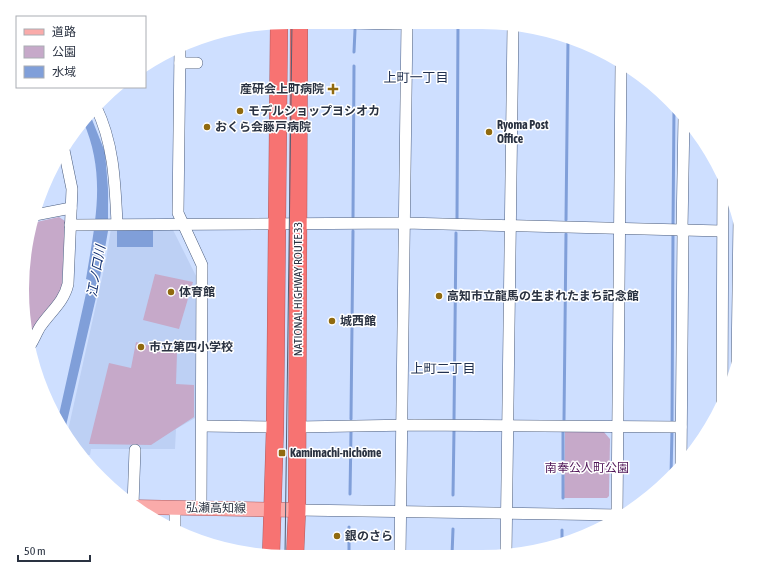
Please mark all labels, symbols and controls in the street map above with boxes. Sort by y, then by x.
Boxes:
legend [16,16,146,88]
text: 道路 [52,25,76,39]
text: 公園 [52,45,76,59]
text: 水域 [52,65,76,79]
district label: 上町一丁目 [383,70,449,85]
place label: 産研会上町病院 [240,82,324,96]
marker: 産研会上町病院 [327,83,339,95]
place label: モデルショップヨシオカ [248,104,380,118]
marker: モデルショップヨシオカ [235,106,245,116]
place label: Ryoma Post Office [497,118,549,146]
place label: おくら会藤戸病院 [215,120,311,134]
marker: おくら会藤戸病院 [202,122,212,132]
marker: Ryoma Post Office [484,127,494,137]
street label: NATIONAL HIGHWAY ROUTE 33 [291,222,305,356]
water label: 江ノ口川 [84,242,108,298]
place label: 体育館 [179,285,215,299]
marker: 体育館 [166,287,176,297]
place label: 高知市立龍馬の生まれたまち記念館 [447,289,639,303]
marker: 高知市立龍馬の生まれたまち記念館 [434,291,444,301]
place label: 城西館 [340,314,376,328]
marker: 城西館 [327,316,337,326]
place label: 市立第四小学校 [149,340,233,354]
marker: 市立第四小学校 [136,342,146,352]
district label: 上町二丁目 [410,361,476,376]
place label: Kamimachi-nichōme [290,446,382,460]
marker: Kamimachi-nichōme [277,448,287,458]
park label: 南奉公人町公園 [545,461,629,475]
street label: 弘瀬高知線 [186,500,246,516]
place label: 銀のさら [344,529,393,543]
marker: 銀のさら [332,531,342,541]
scale bar [18,537,90,563]
text: 50 m [24,544,46,558]

